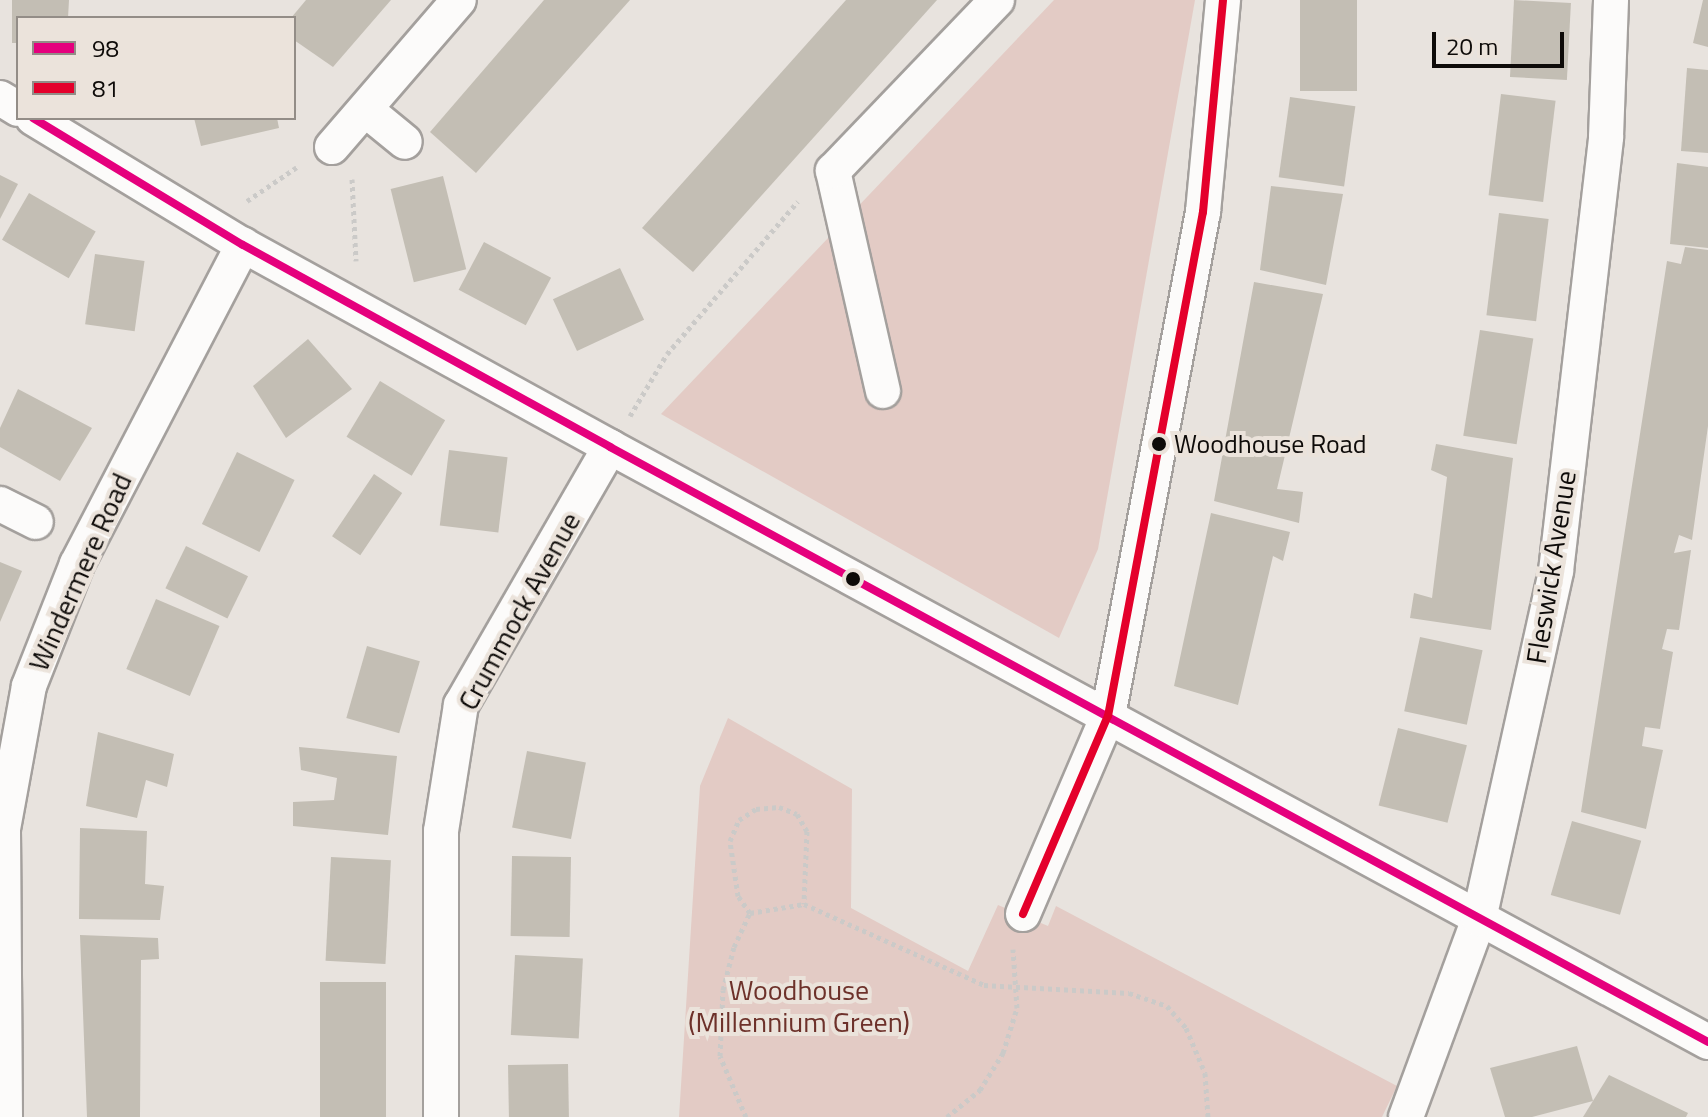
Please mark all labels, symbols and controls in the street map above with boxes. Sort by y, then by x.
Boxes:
legend [16,16,296,120]
scale bar [1436,16,1568,66]
text: 20 m [1446,28,1498,64]
text: 98 [92,30,119,66]
text: 81 [92,70,119,106]
place label: Woodhouse Road [1174,428,1366,460]
marker: Woodhouse Road [1151,436,1167,452]
street label: Windermere Road [21,468,139,676]
street label: Fleswick Avenue [1519,468,1583,666]
street label: Crummock Avenue [451,506,587,716]
unlabelled marker [845,571,861,587]
park label: Woodhouse (Millennium Green) [688,973,910,1039]

